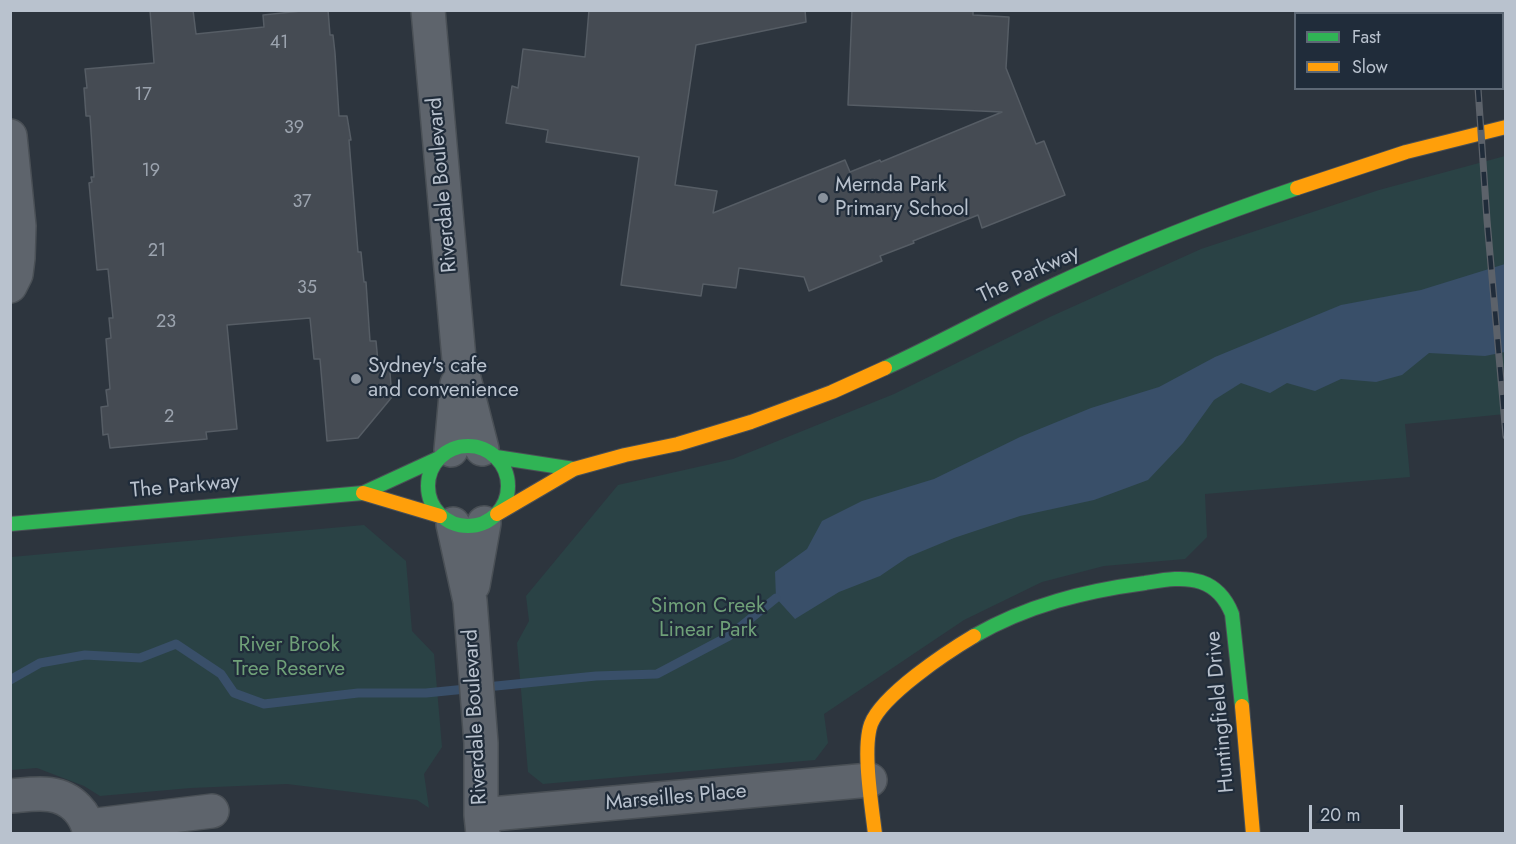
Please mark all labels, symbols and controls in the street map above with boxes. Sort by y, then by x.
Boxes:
legend [1294,12,1504,90]
text: Fast [1352,24,1381,50]
house number: 41 [270,33,288,55]
text: Slow [1352,54,1388,80]
house number: 17 [134,85,152,107]
street label: Riverdale Boulevard [423,96,463,274]
house number: 39 [284,118,304,140]
house number: 19 [142,161,160,183]
place label: Mernda Park Primary School [835,173,969,223]
marker: Mernda Park Primary School [816,191,830,205]
house number: 37 [292,192,312,214]
house number: 21 [148,241,166,263]
street label: The Parkway [974,241,1084,309]
house number: 35 [297,278,317,300]
house number: 23 [156,312,176,334]
place label: Sydney's cafe and convenience [368,354,519,404]
marker: Sydney's cafe and convenience [349,372,363,386]
house number: 2 [164,407,174,429]
street label: The Parkway [130,470,240,504]
park label: Simon Creek Linear Park [651,594,765,644]
street label: Riverdale Boulevard [459,628,493,806]
street label: Huntingfield Drive [1201,630,1241,794]
park label: River Brook Tree Reserve [233,633,345,683]
street label: Marseilles Place [604,779,748,817]
scale bar [1312,793,1406,831]
text: 20 m [1320,802,1360,828]

